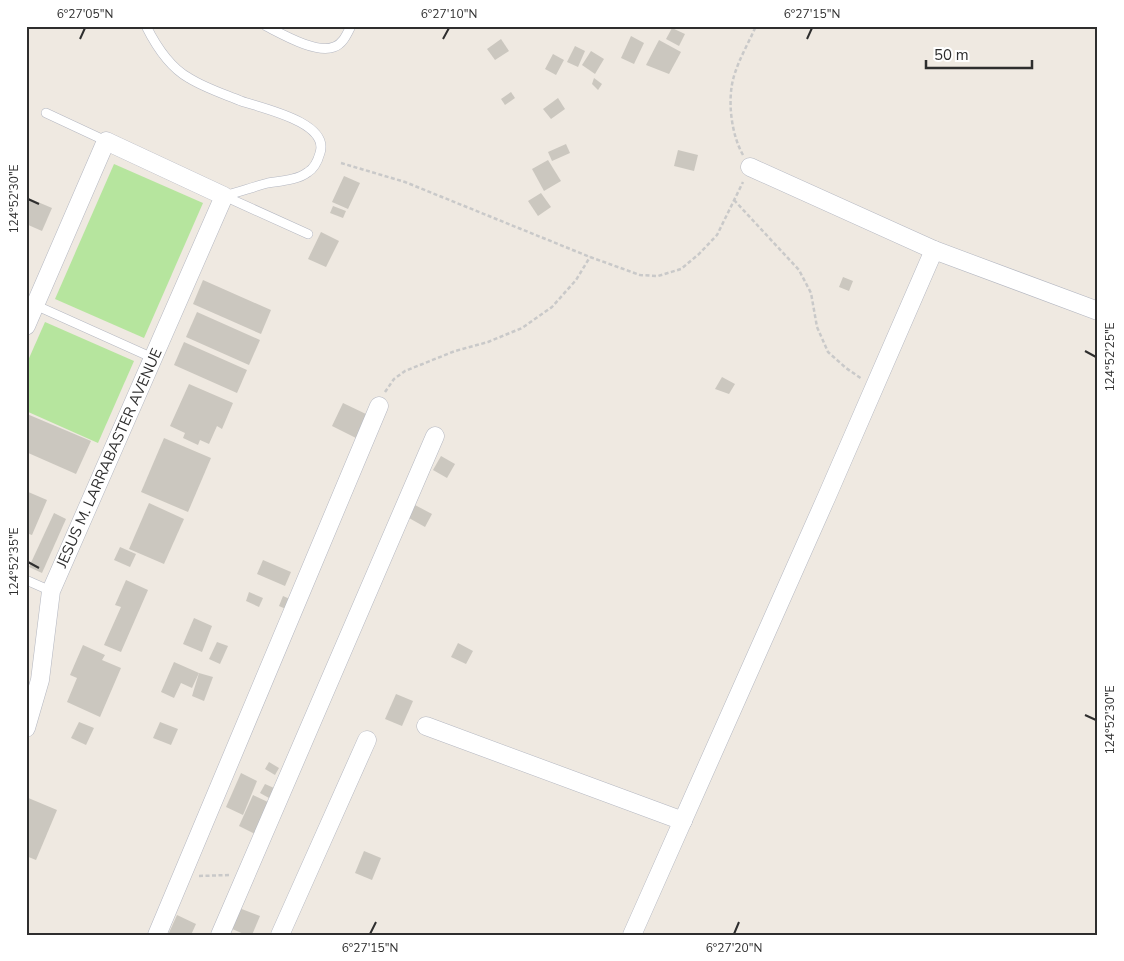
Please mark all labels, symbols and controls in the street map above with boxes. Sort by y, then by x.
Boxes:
text: 6°27'05"N [57,6,113,22]
text: 6°27'10"N [421,6,477,22]
text: 6°27'15"N [784,6,840,22]
scale bar [926,38,1033,70]
text: 50 m [934,45,969,65]
text: 124°52'30"E [6,164,22,234]
text: 124°52'25"E [1102,322,1118,392]
street label: JESUS M. LARRABASTER AVENUE [51,345,167,572]
text: 124°52'35"E [6,527,22,597]
text: 124°52'30"E [1102,685,1118,755]
text: 6°27'15"N [342,940,398,956]
text: 6°27'20"N [706,940,762,956]

